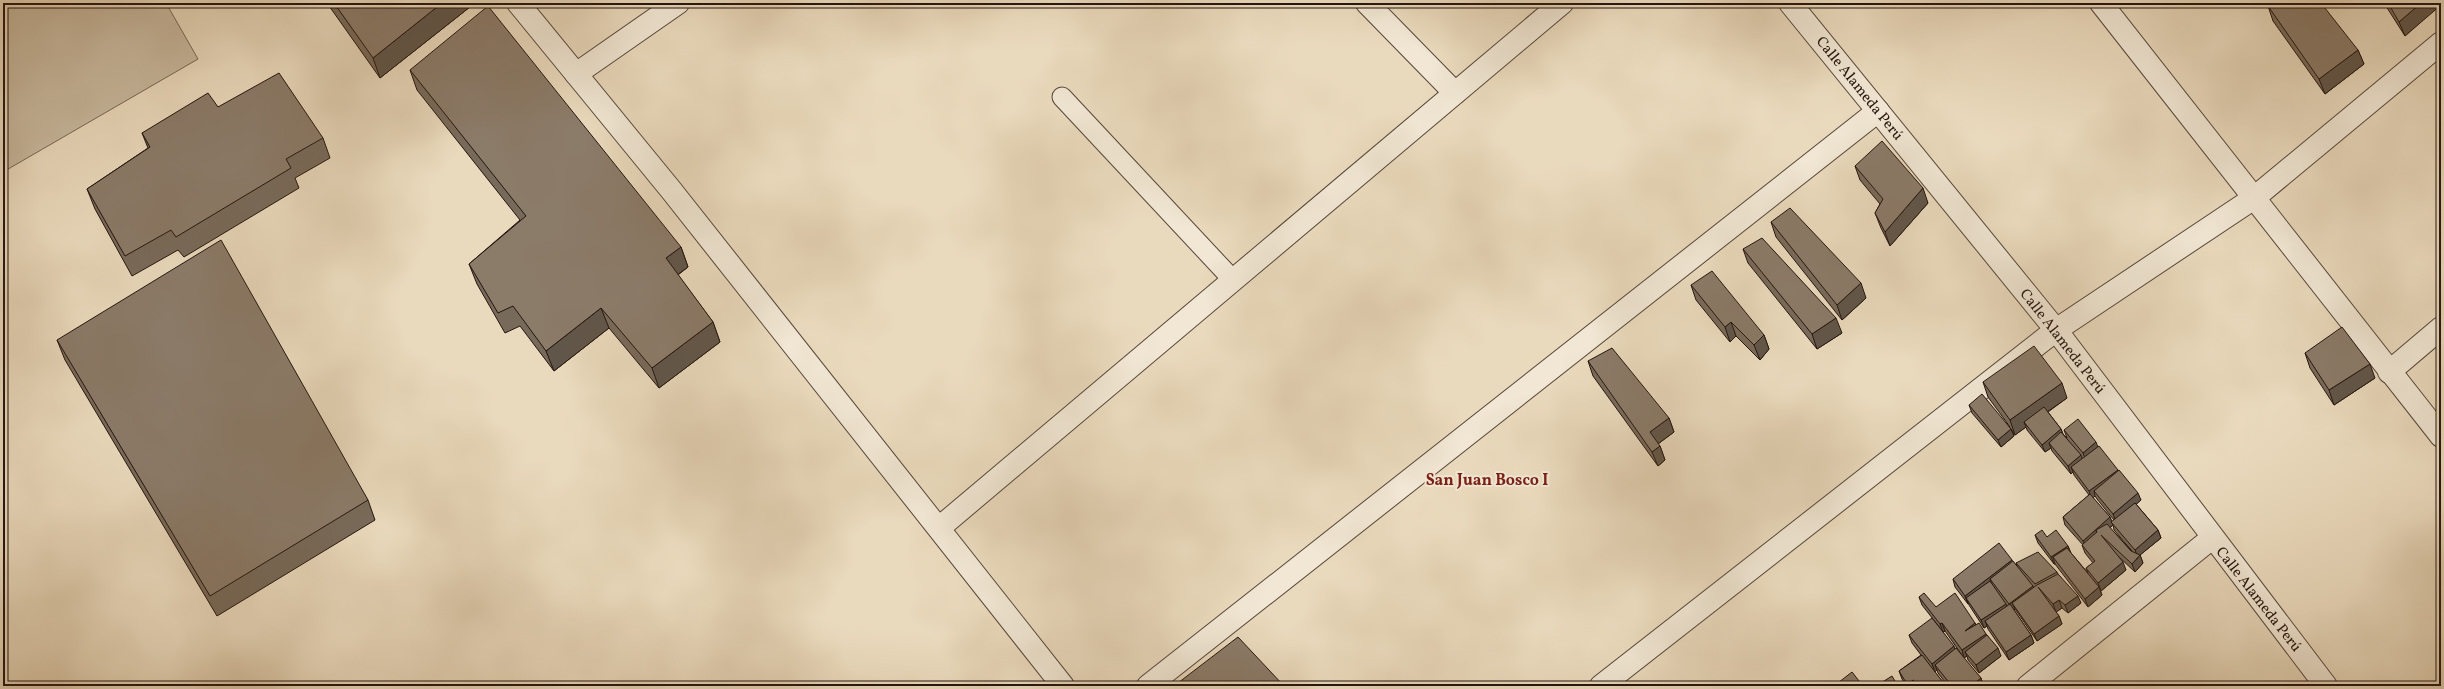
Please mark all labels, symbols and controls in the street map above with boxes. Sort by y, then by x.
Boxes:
street label: Calle Alameda Perú [1810,32,1907,145]
street label: Calle Alameda Perú [2014,285,2110,399]
district label: San Juan Bosco I [1426,470,1548,492]
street label: Calle Alameda Perú [2210,543,2306,657]

